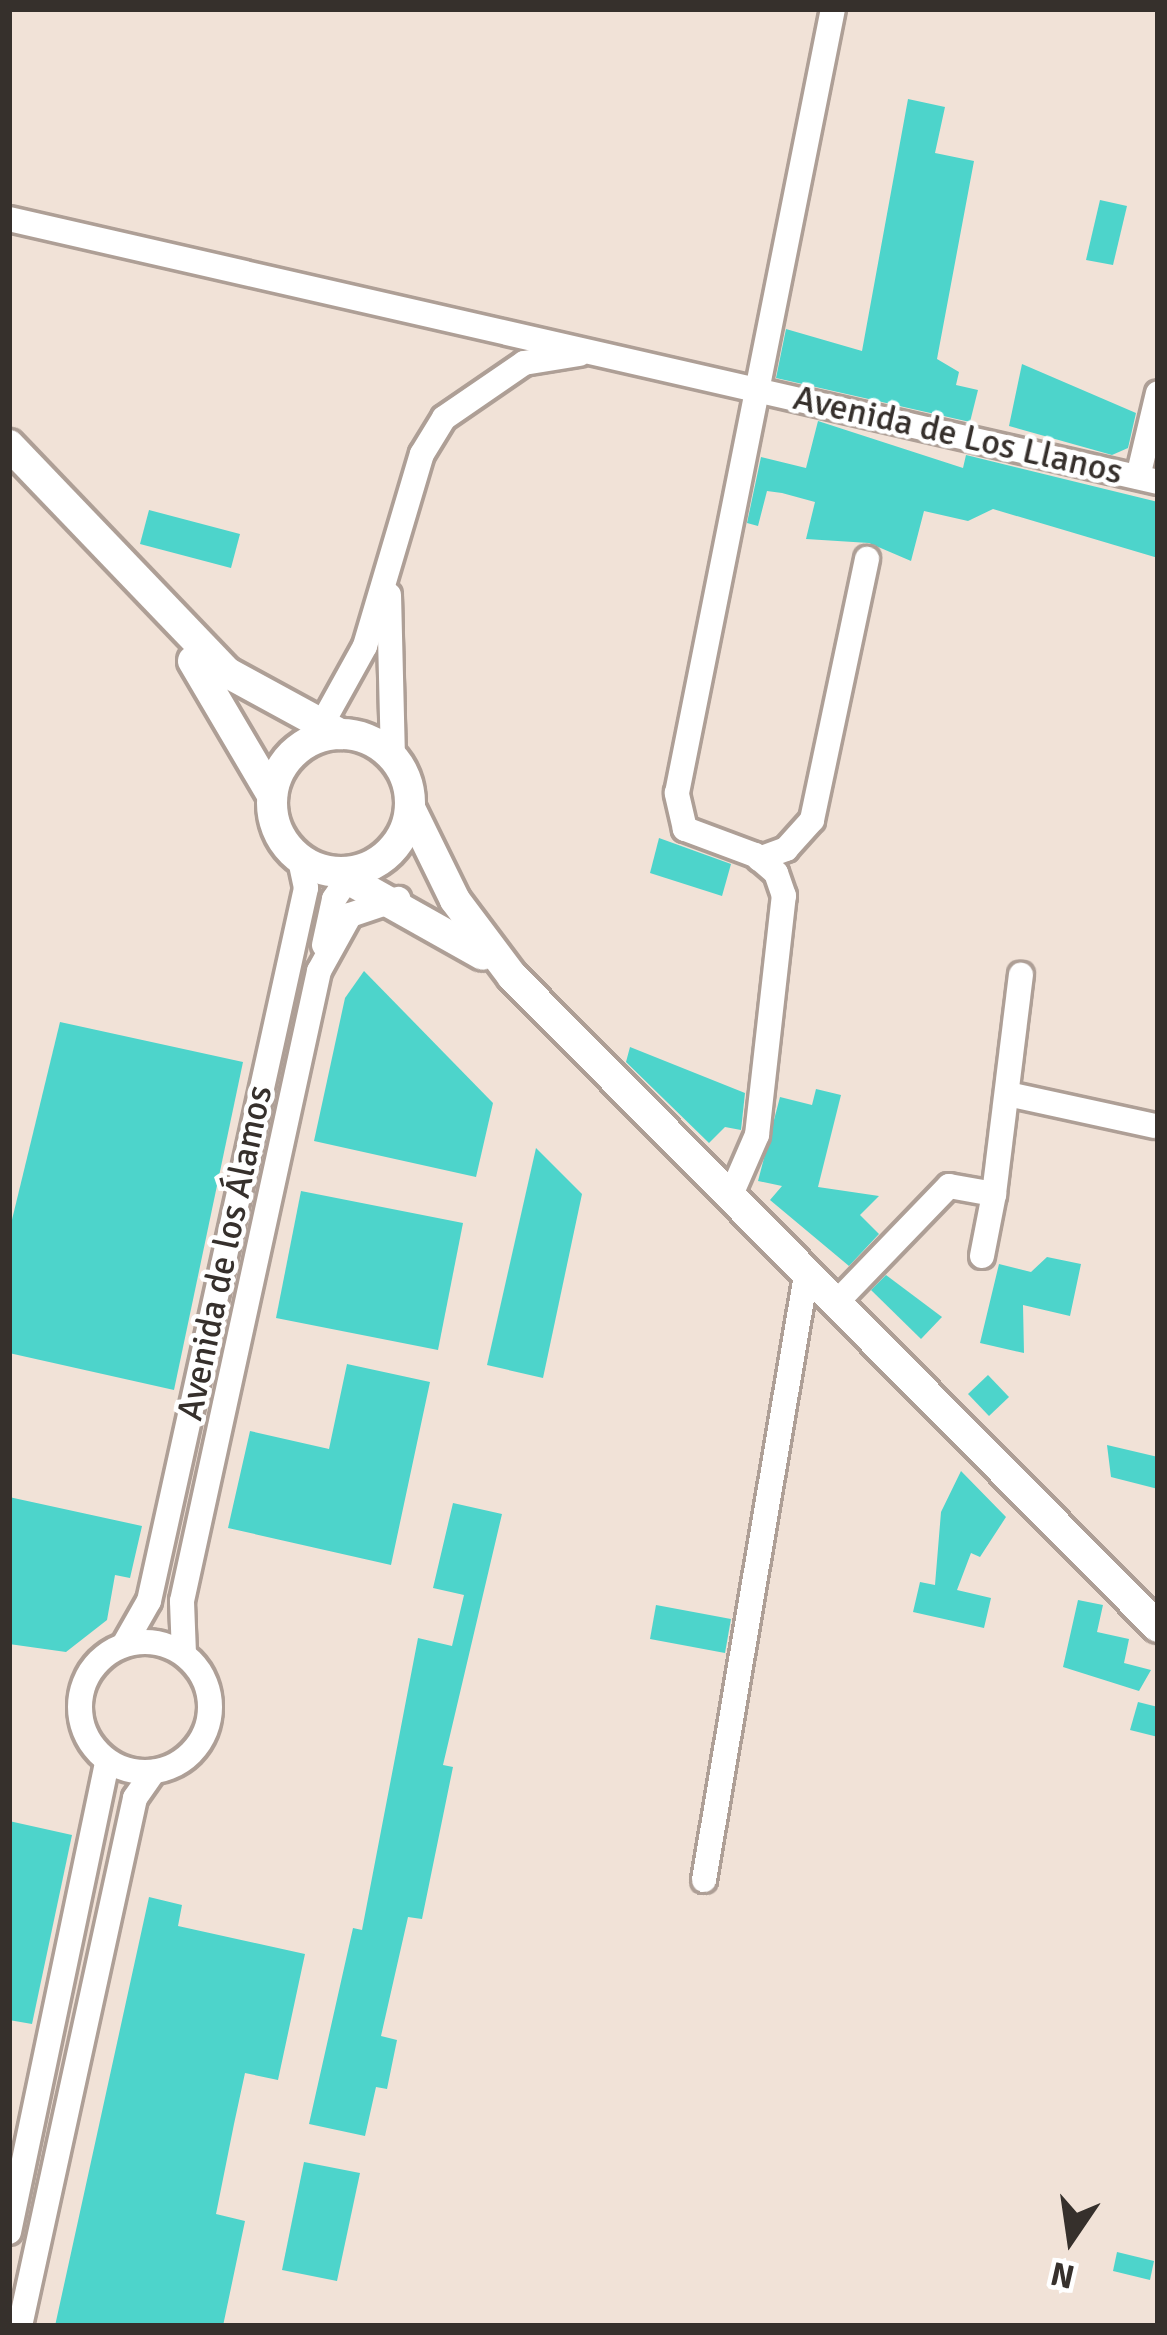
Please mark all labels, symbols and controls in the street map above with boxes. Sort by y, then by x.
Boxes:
street label: Avenida de Los Llanos [789,376,1127,494]
street label: Avenida de los Álamos [168,1082,282,1424]
north arrow [1011,2179,1131,2299]
text: N [1047,2252,1079,2297]

